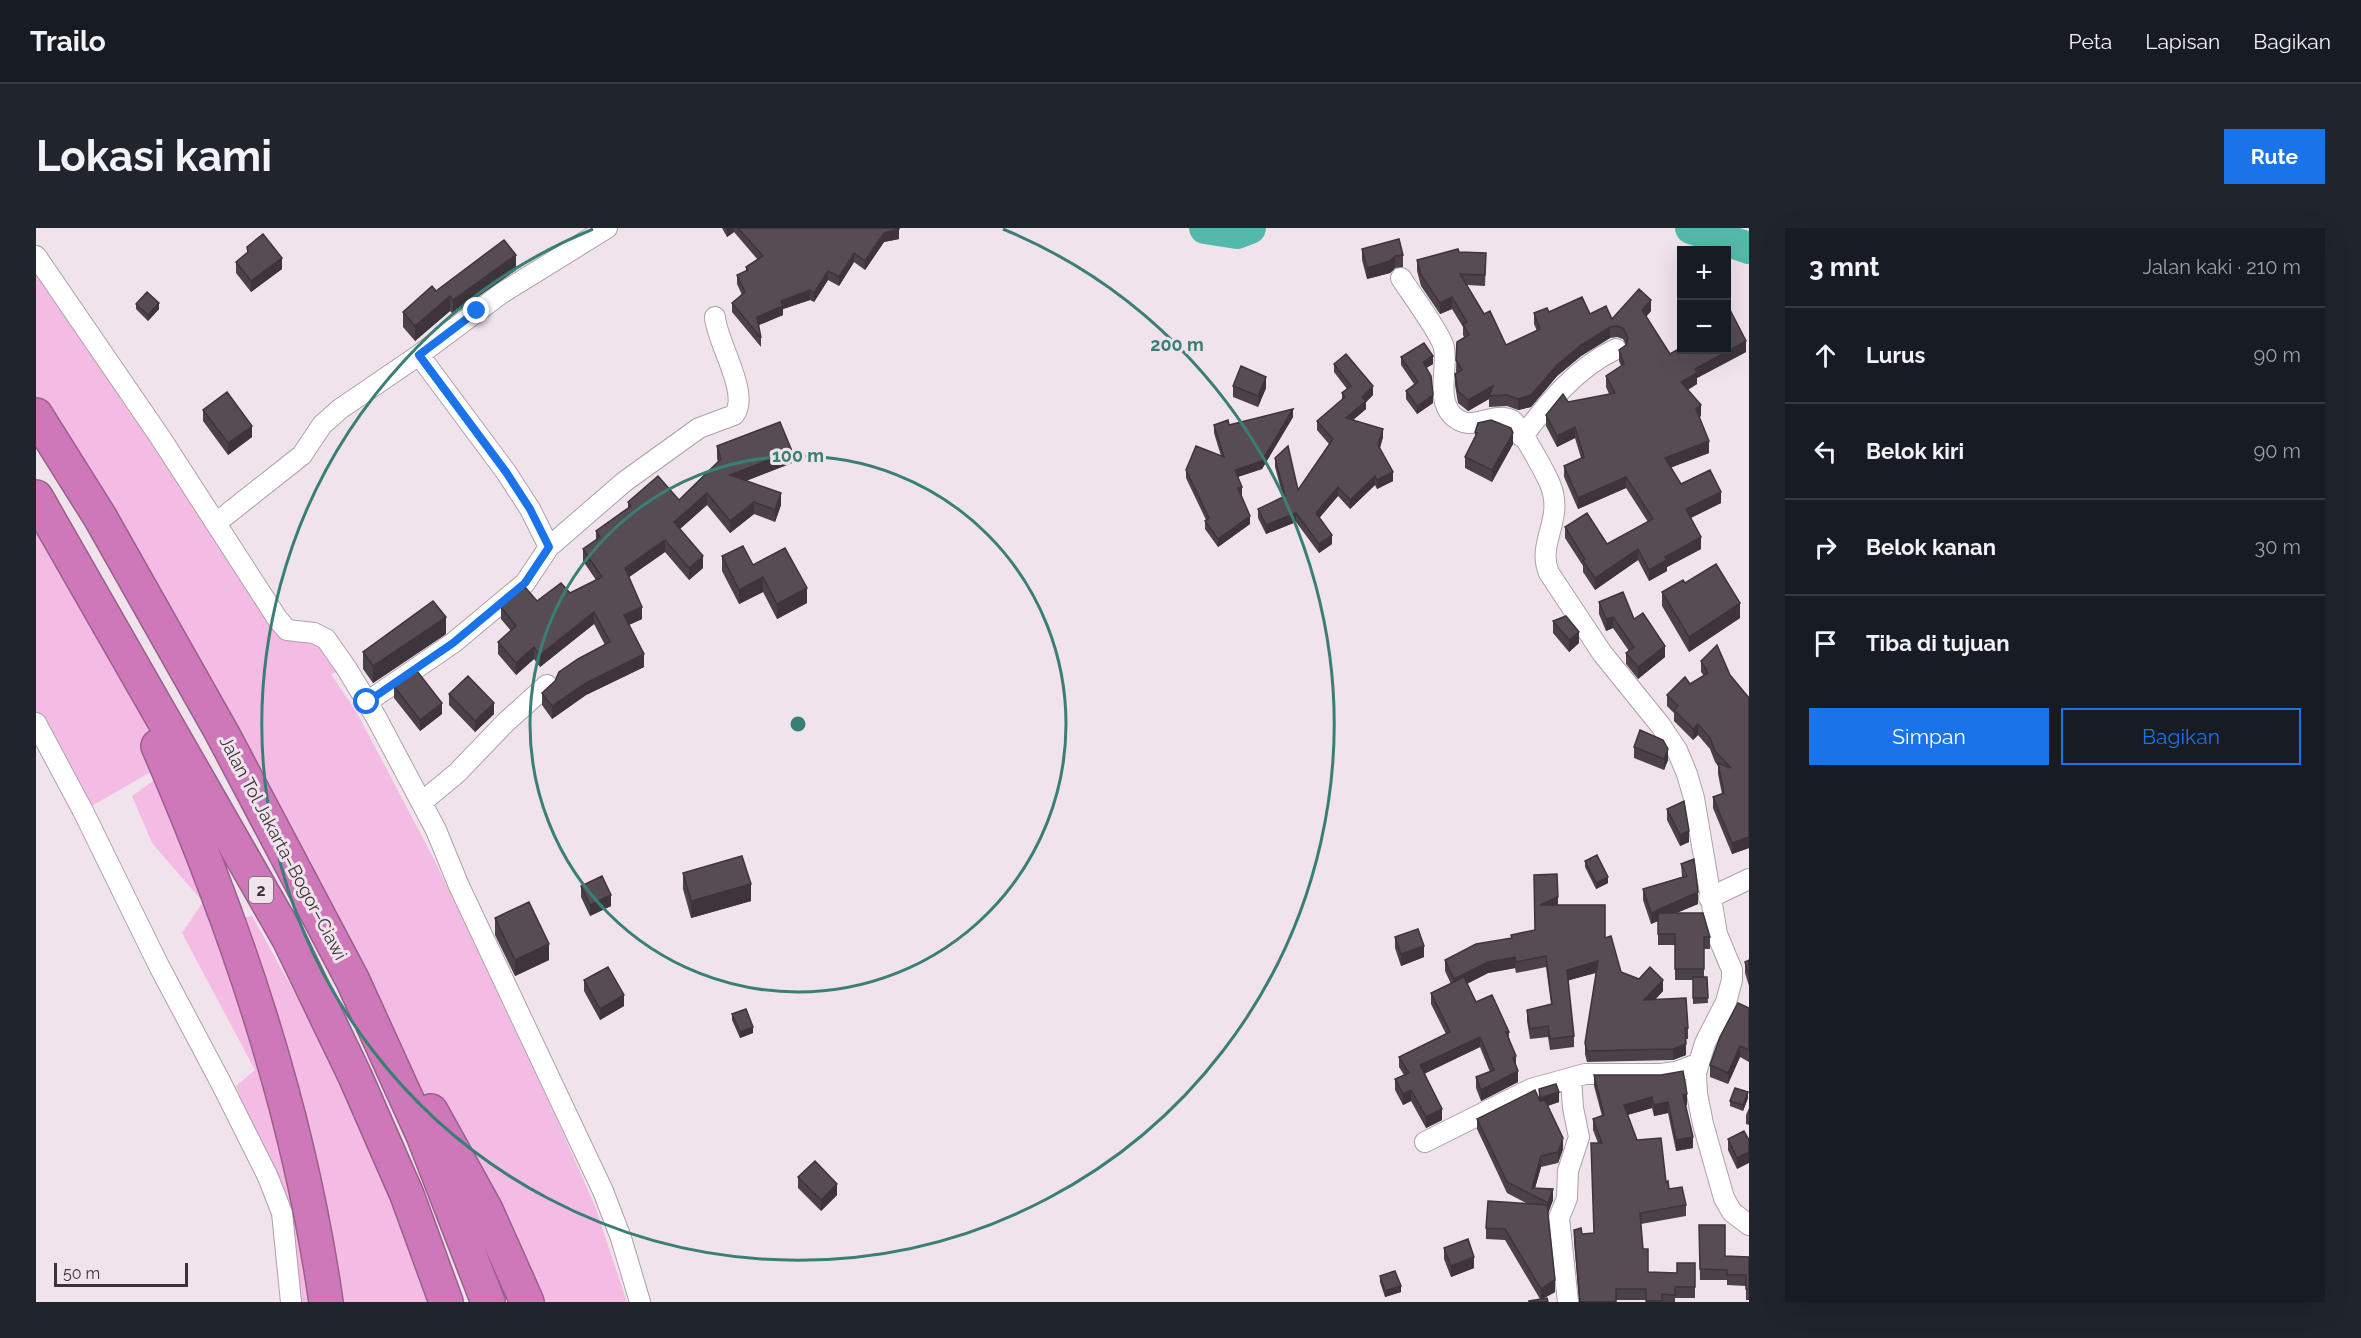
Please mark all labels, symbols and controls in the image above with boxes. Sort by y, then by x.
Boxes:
text: Trailo [30,25,106,58]
text: Peta [2069,29,2112,54]
text: Lapisan [2145,29,2220,54]
text: Bagikan [2253,29,2331,54]
button: Rute [2224,129,2325,184]
text: Lokasi kami [36,132,272,181]
map controls [1677,246,1731,354]
button: + [1677,246,1731,300]
text: 3 mnt [1809,252,1880,282]
text: Jalan kaki · 210 m [2142,255,2301,279]
route end [463,297,489,323]
button: − [1677,300,1731,354]
text: 200 m [1150,334,1204,355]
icon: ahead [1809,339,1842,372]
text: Lurus [1866,342,1925,368]
text: 90 m [2254,343,2301,367]
icon: left [1809,435,1842,468]
text: Belok kiri [1866,438,1964,464]
text: 90 m [2254,439,2301,463]
text: 100 m [772,445,824,466]
icon: right [1809,531,1842,564]
text: Belok kanan [1866,534,1996,560]
text: 30 m [2255,535,2301,559]
icon: arrive [1809,627,1842,660]
text: Tiba di tujuan [1866,630,2009,656]
route start [353,688,379,714]
button: Simpan [1809,708,2049,765]
button: Bagikan [2061,708,2301,765]
centre of rings [788,714,808,734]
street label: Jalan Tol Jakarta–Bogor–Ciawi [215,732,352,963]
road number: 2 [249,877,273,903]
scale bar [54,1260,188,1288]
text: 50 m [63,1264,100,1283]

